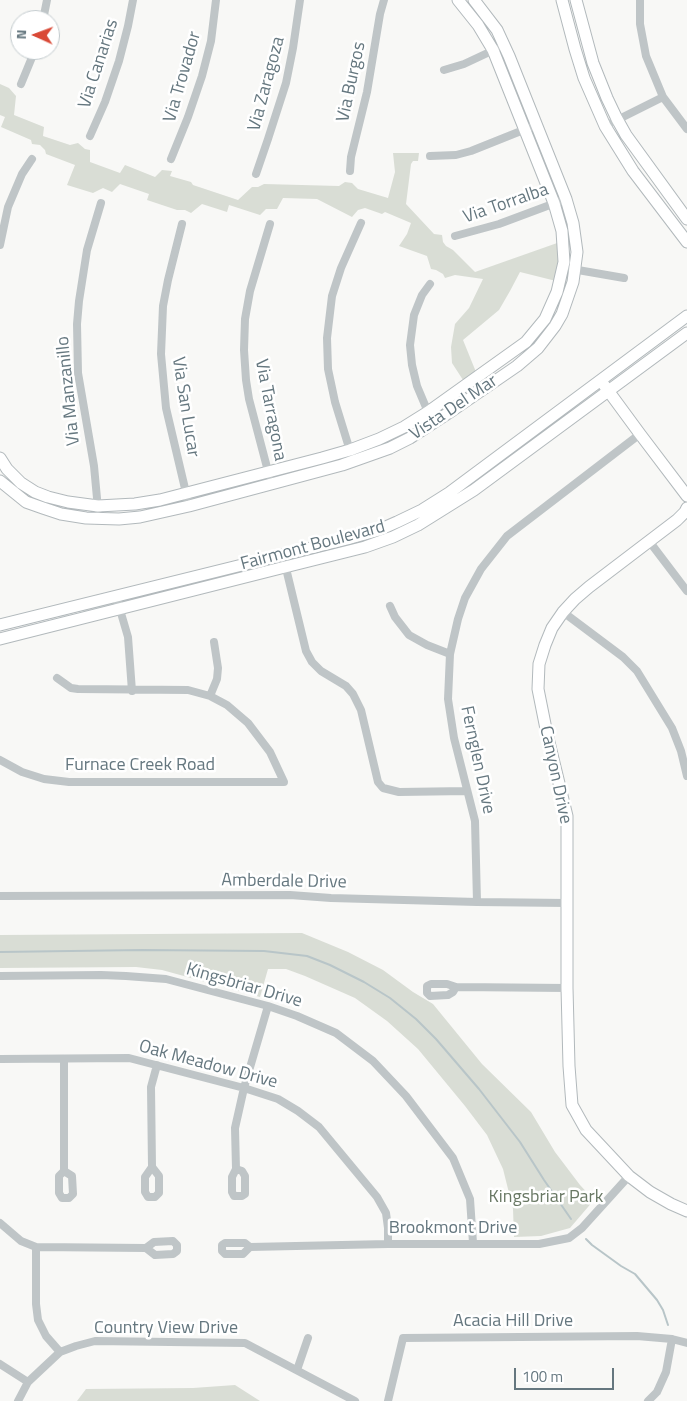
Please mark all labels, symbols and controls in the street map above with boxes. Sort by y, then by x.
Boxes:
north arrow [10,10,60,60]
street label: Via Canarias [74,17,124,111]
text: N [10,29,31,40]
street label: Via Trovador [160,29,206,125]
street label: Via Zaragoza [244,34,290,134]
street label: Via Burgos [333,40,371,124]
street label: Via Torralba [460,179,552,229]
street label: Via Manzanillo [53,335,85,447]
street label: Via San Lucar [166,355,204,459]
street label: Via Tarragona [250,357,290,463]
street label: Vista Del Mar [406,371,502,445]
street label: Fairmont Boulevard [238,516,388,576]
street label: Fernglen Drive [455,704,499,816]
street label: Canyon Drive [534,724,576,826]
street label: Furnace Creek Road [65,755,215,777]
street label: Amberdale Drive [221,870,347,894]
street label: Kingsbriar Drive [184,959,304,1013]
street label: Oak Meadow Drive [136,1036,280,1094]
park label: Kingsbriar Park [489,1187,603,1209]
street label: Brookmont Drive [389,1218,517,1240]
street label: Acacia Hill Drive [453,1311,573,1333]
street label: Country View Drive [94,1318,238,1340]
scale bar [517,1358,617,1390]
text: 100 m [522,1365,563,1388]

